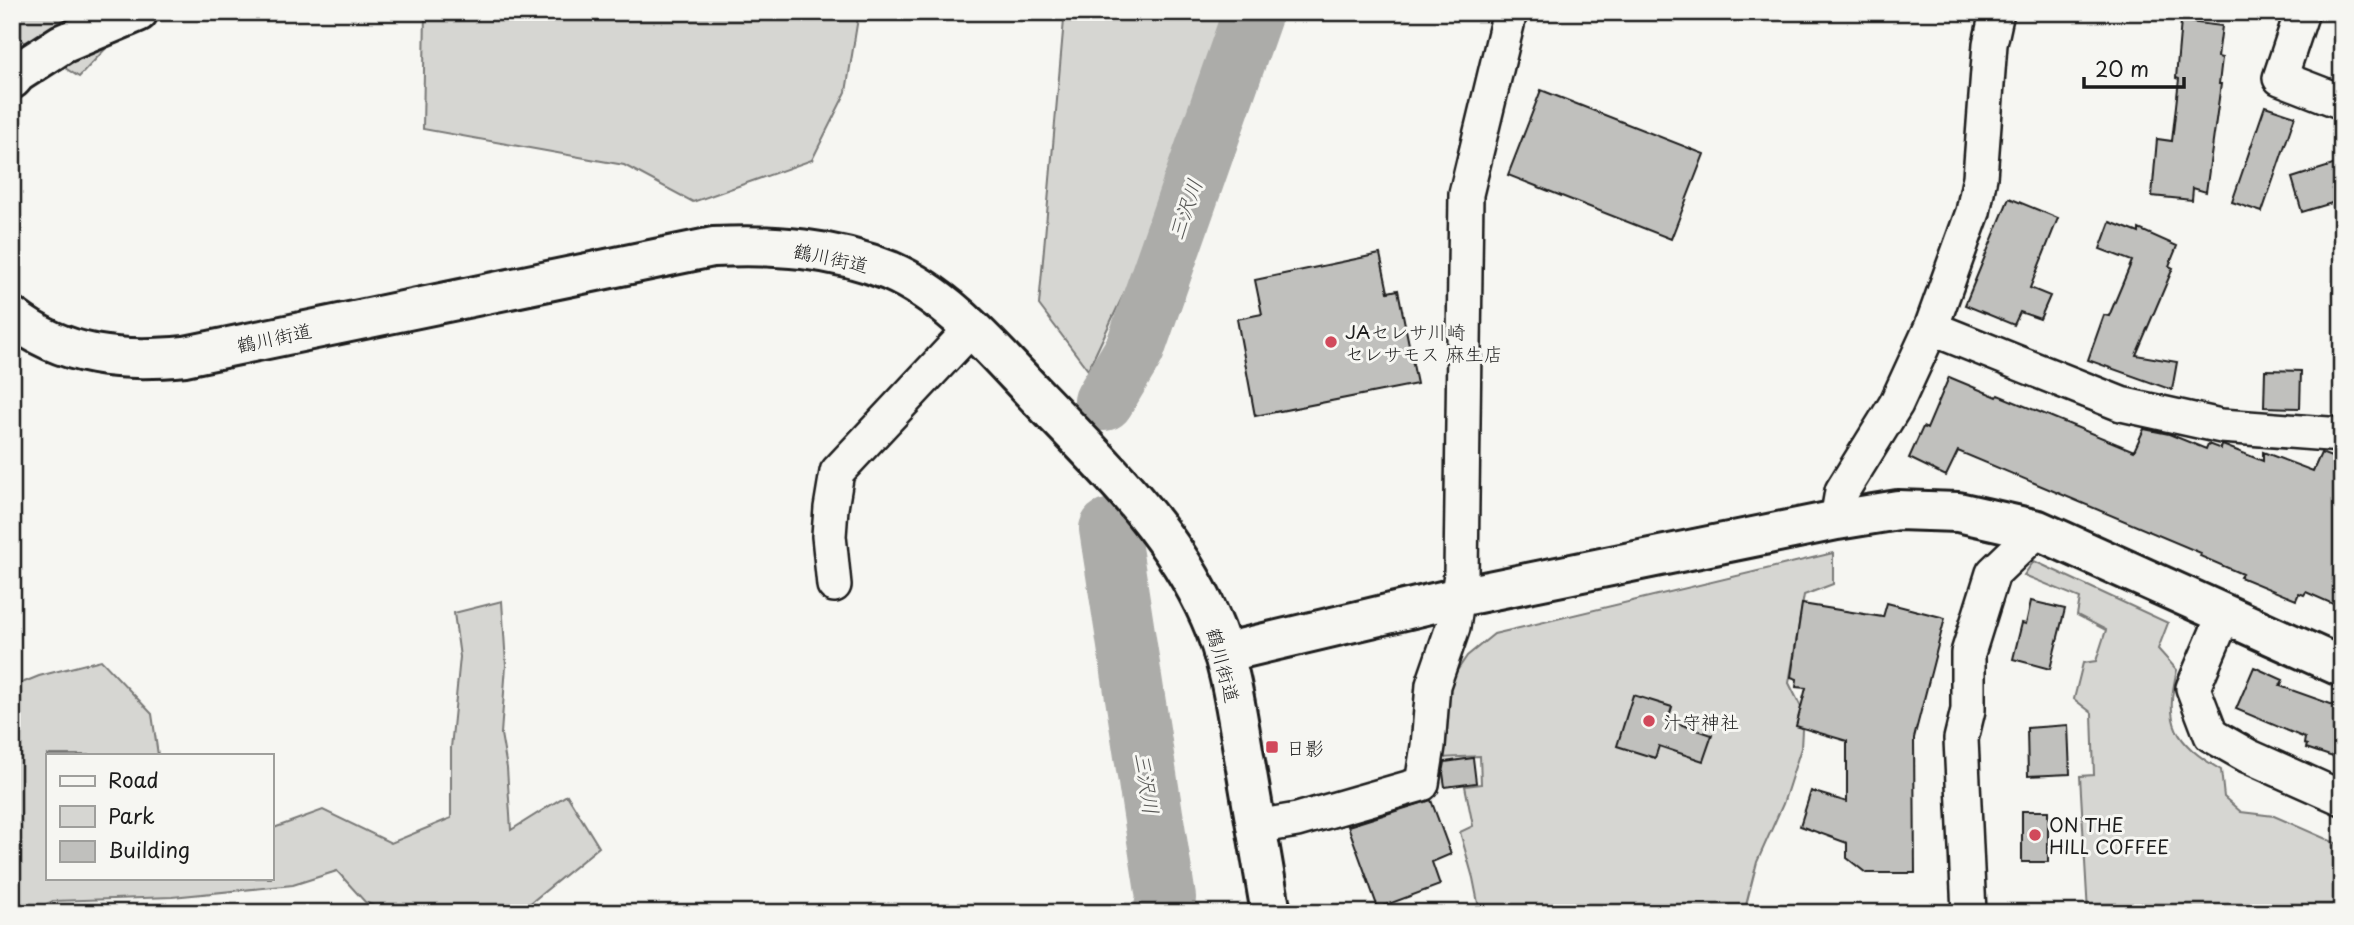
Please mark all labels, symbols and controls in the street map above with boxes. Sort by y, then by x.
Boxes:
scale bar [2084,46,2184,90]
text: 20 m [2095,52,2149,84]
water label: 三沢川 [1159,174,1209,244]
street label: 鶴川街道 [791,235,871,279]
street label: 鶴川街道 [234,315,314,359]
place label: JAセレサ川崎 セレサモス 麻生店 [1345,317,1503,367]
marker: JAセレサ川崎 セレサモス 麻生店 [1323,334,1339,350]
street label: 鶴川街道 [1201,625,1247,705]
place label: 汁守神社 [1663,707,1739,735]
marker: 汁守神社 [1641,713,1657,729]
place label: 日影 [1286,733,1324,761]
marker: 日影 [1264,739,1280,755]
water label: 三沢川 [1127,749,1169,817]
legend [46,754,273,880]
text: Road [108,763,159,795]
text: Park [108,799,155,831]
place label: ON THE HILL COFFEE [2049,810,2169,860]
marker: ON THE HILL COFFEE [2027,827,2043,843]
text: Building [108,833,190,865]

